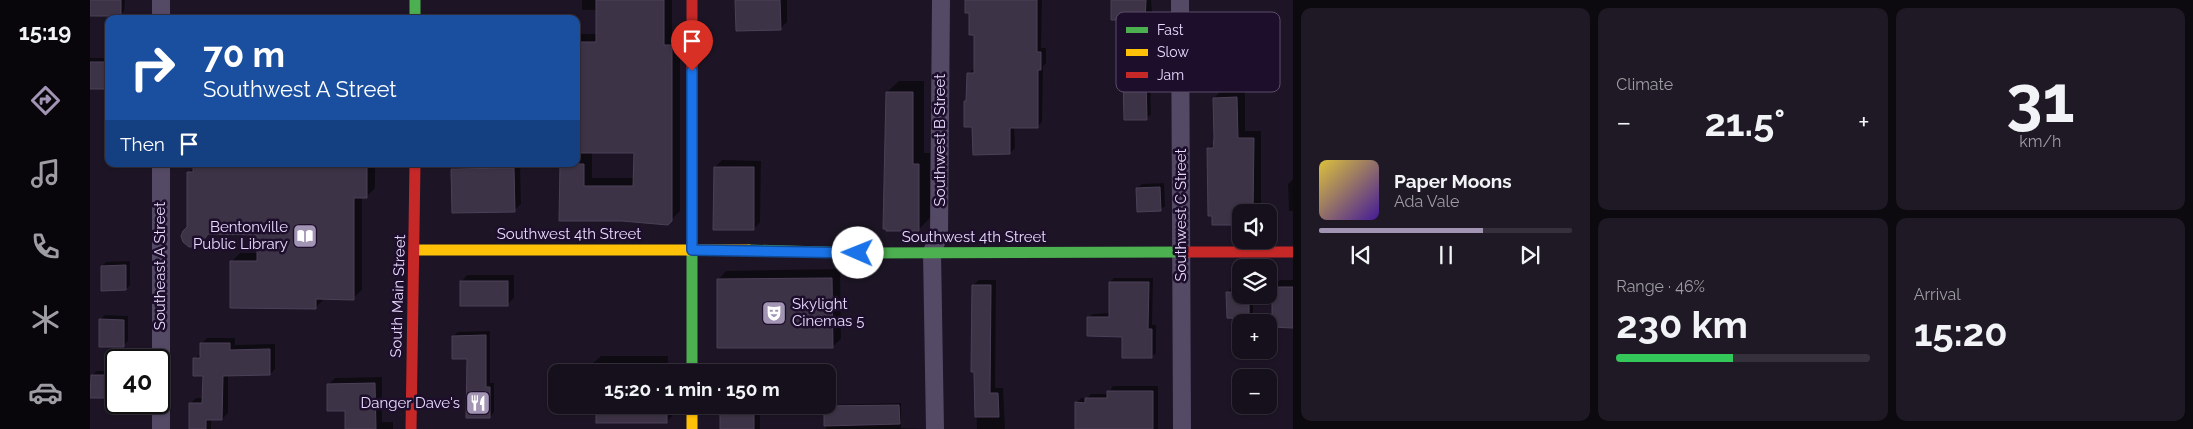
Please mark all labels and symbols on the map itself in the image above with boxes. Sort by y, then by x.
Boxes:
legend [1116,12,1280,92]
pin [671,20,713,71]
text: Fast [1157,22,1184,38]
text: Slow [1157,44,1189,60]
text: Jam [1157,67,1184,83]
street label: Southwest B Street [931,74,949,206]
street label: Southwest C Street [1172,148,1190,282]
street label: Southeast A Street [151,202,169,330]
place label: Bentonville Public Library [193,218,288,253]
library icon: Bentonville Public Library [292,223,318,249]
street label: Southwest 4th Street [497,225,641,243]
position arrow [831,226,883,278]
street label: Southwest 4th Street [902,228,1046,246]
street label: South Main Street [387,234,409,358]
place label: Skylight Cinemas 5 [792,295,864,330]
theatre icon: Skylight Cinemas 5 [761,300,787,326]
speed limit sign: 40 [105,349,170,414]
restaurant icon: Danger Dave's [465,390,491,416]
place label: Danger Dave's [361,394,460,412]

